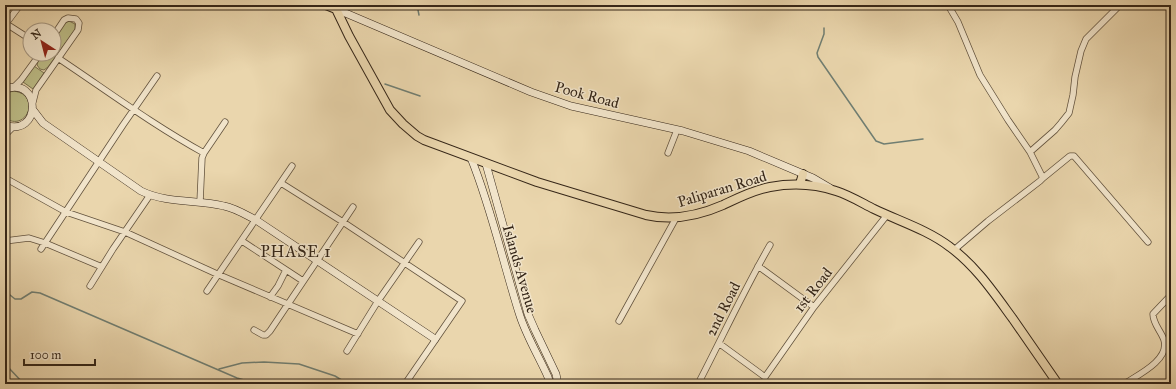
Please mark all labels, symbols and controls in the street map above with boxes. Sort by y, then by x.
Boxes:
north arrow [22,22,62,62]
text: N [29,26,45,42]
street label: Pook Road [553,78,621,112]
street label: Paliparan Road [675,167,769,211]
street label: Islands Avenue [499,223,541,315]
district label: PHASE 1 [260,242,332,261]
street label: 1st Road [790,264,836,316]
street label: 2nd Road [702,279,744,339]
scale bar [24,341,95,367]
text: 100 m [30,348,61,362]

